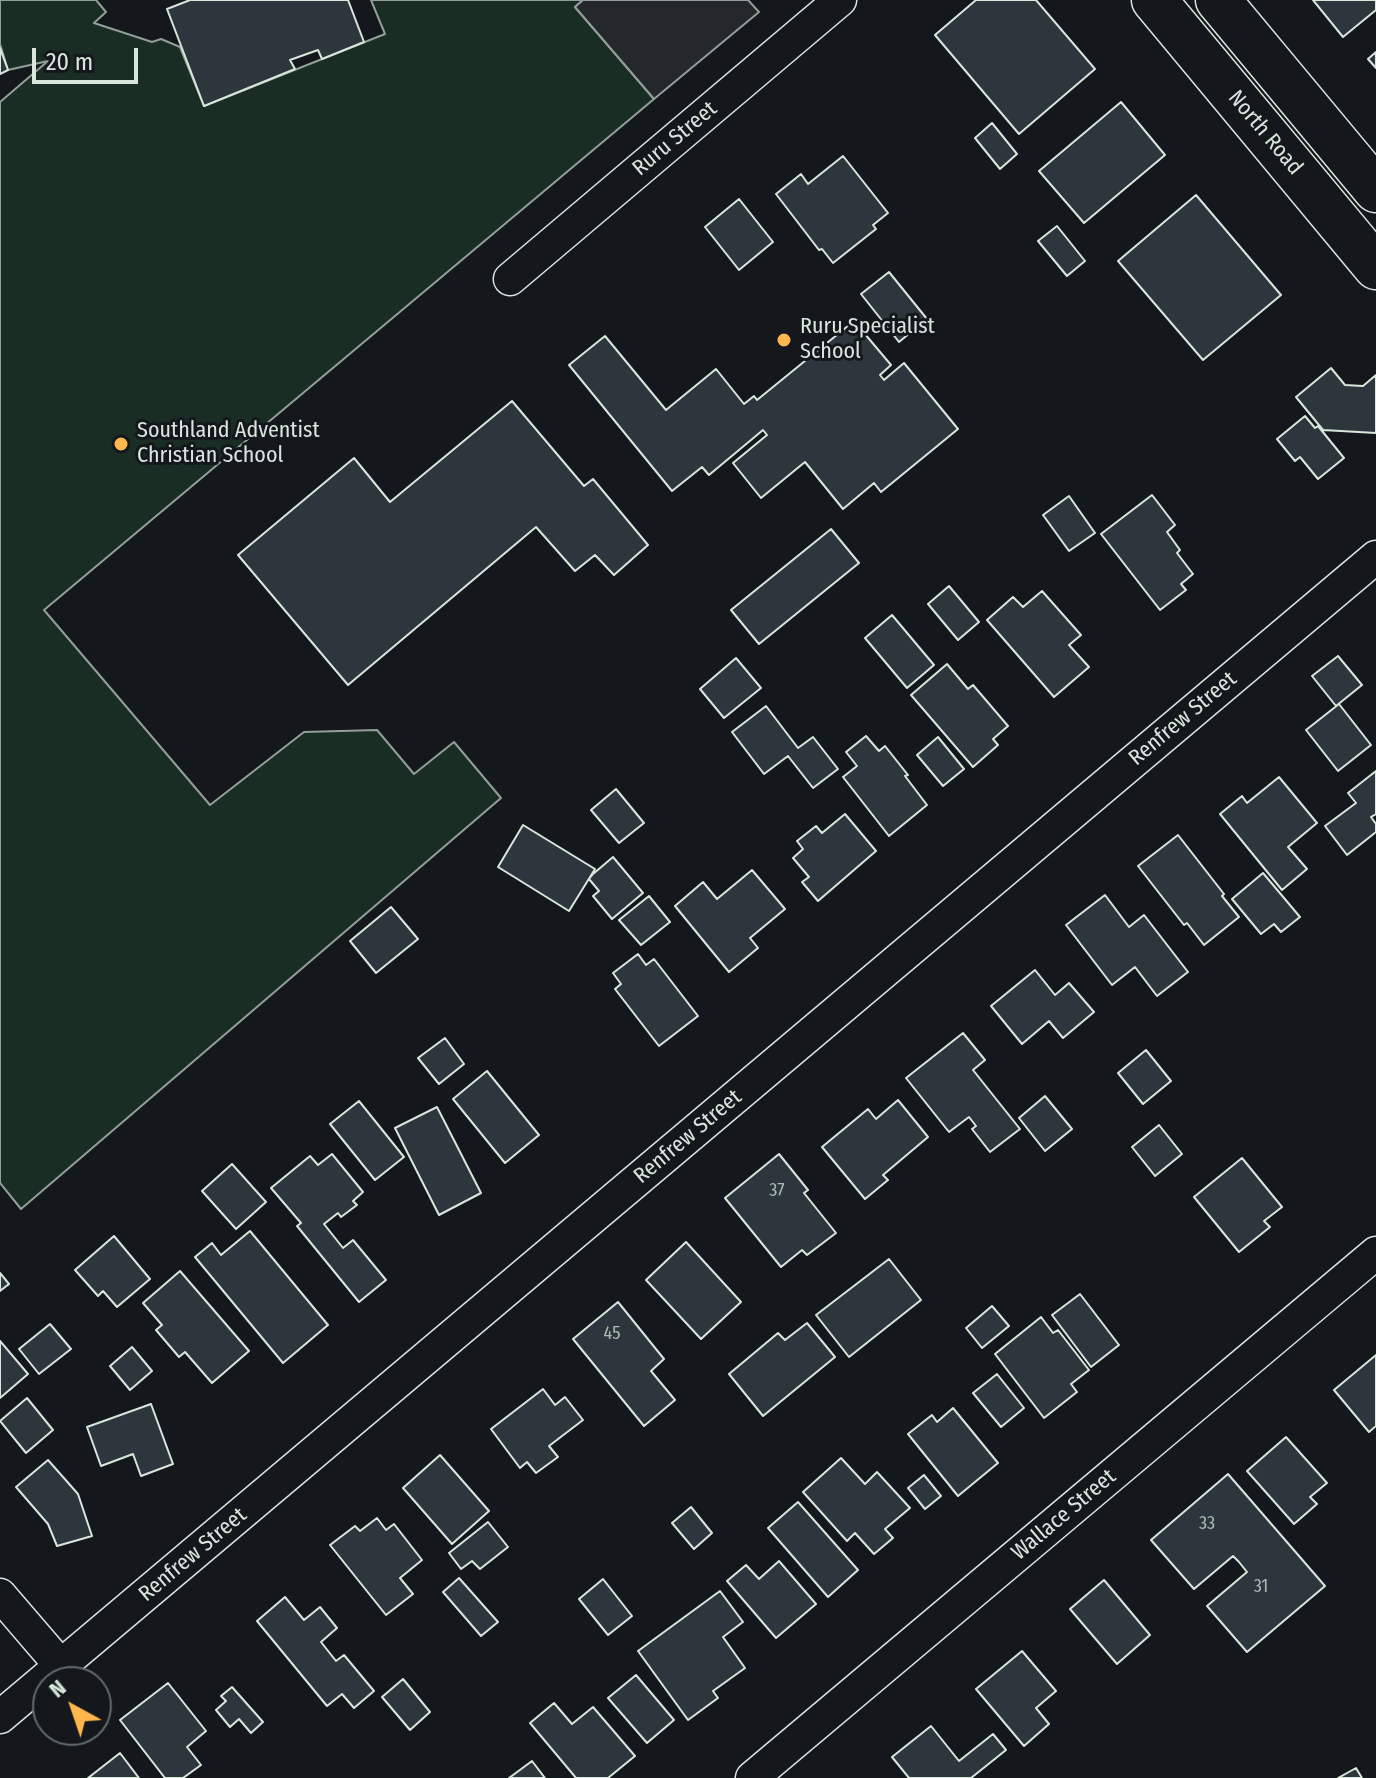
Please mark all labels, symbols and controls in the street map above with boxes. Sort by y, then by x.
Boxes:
scale bar [36,32,142,82]
text: 20 m [46,48,93,76]
street label: North Road [1222,85,1308,181]
street label: Ruru Street [627,96,723,182]
place label: Ruru Specialist School [800,314,935,366]
marker: Ruru Specialist School [775,331,793,349]
place label: Southland Adventist Christian School [137,418,320,470]
marker: Southland Adventist Christian School [112,435,130,453]
street label: Renfrew Street [1124,666,1242,772]
street label: Renfrew Street [629,1084,747,1190]
house number: 37 [769,1180,785,1202]
house number: 45 [604,1323,620,1345]
street label: Wallace Street [1007,1464,1121,1566]
street label: Renfrew Street [134,1502,252,1608]
house number: 33 [1199,1513,1215,1535]
house number: 31 [1254,1576,1268,1598]
north arrow [32,1666,112,1746]
text: N [44,1674,71,1703]

